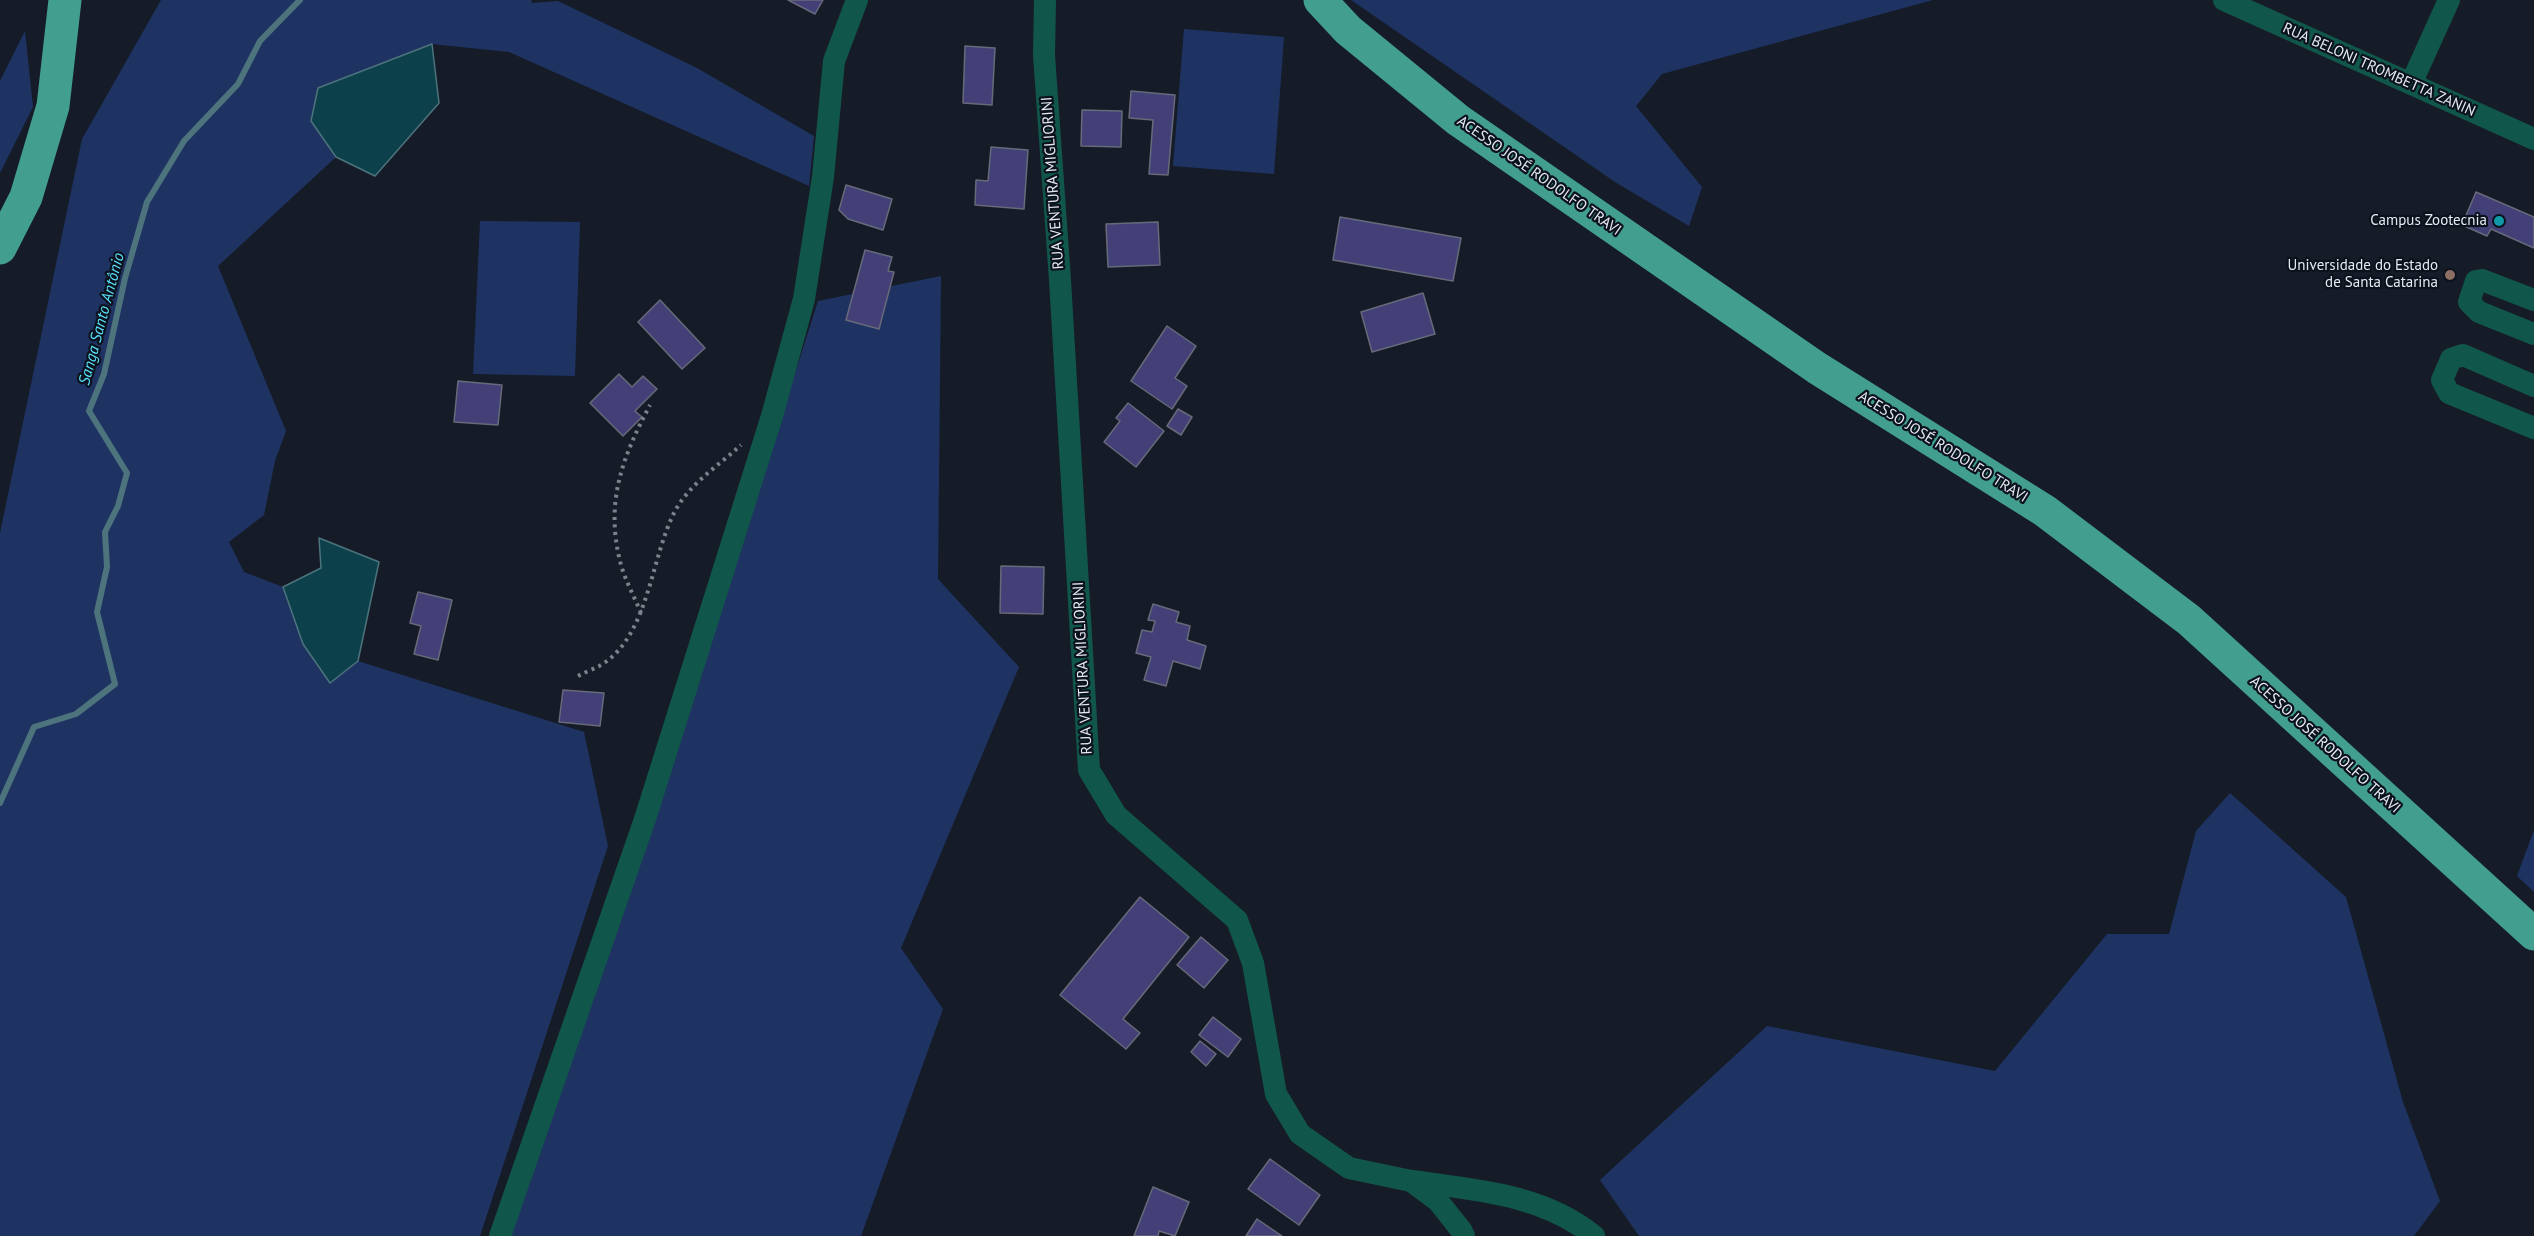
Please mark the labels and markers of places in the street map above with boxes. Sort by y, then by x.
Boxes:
place label: Campus Zootecnia [2370,212,2487,230]
marker: Campus Zootecnia [2492,214,2506,228]
place label: Universidade do Estado de Santa Catarina [2288,257,2438,292]
marker: Universidade do Estado de Santa Catarina [2443,268,2457,282]

